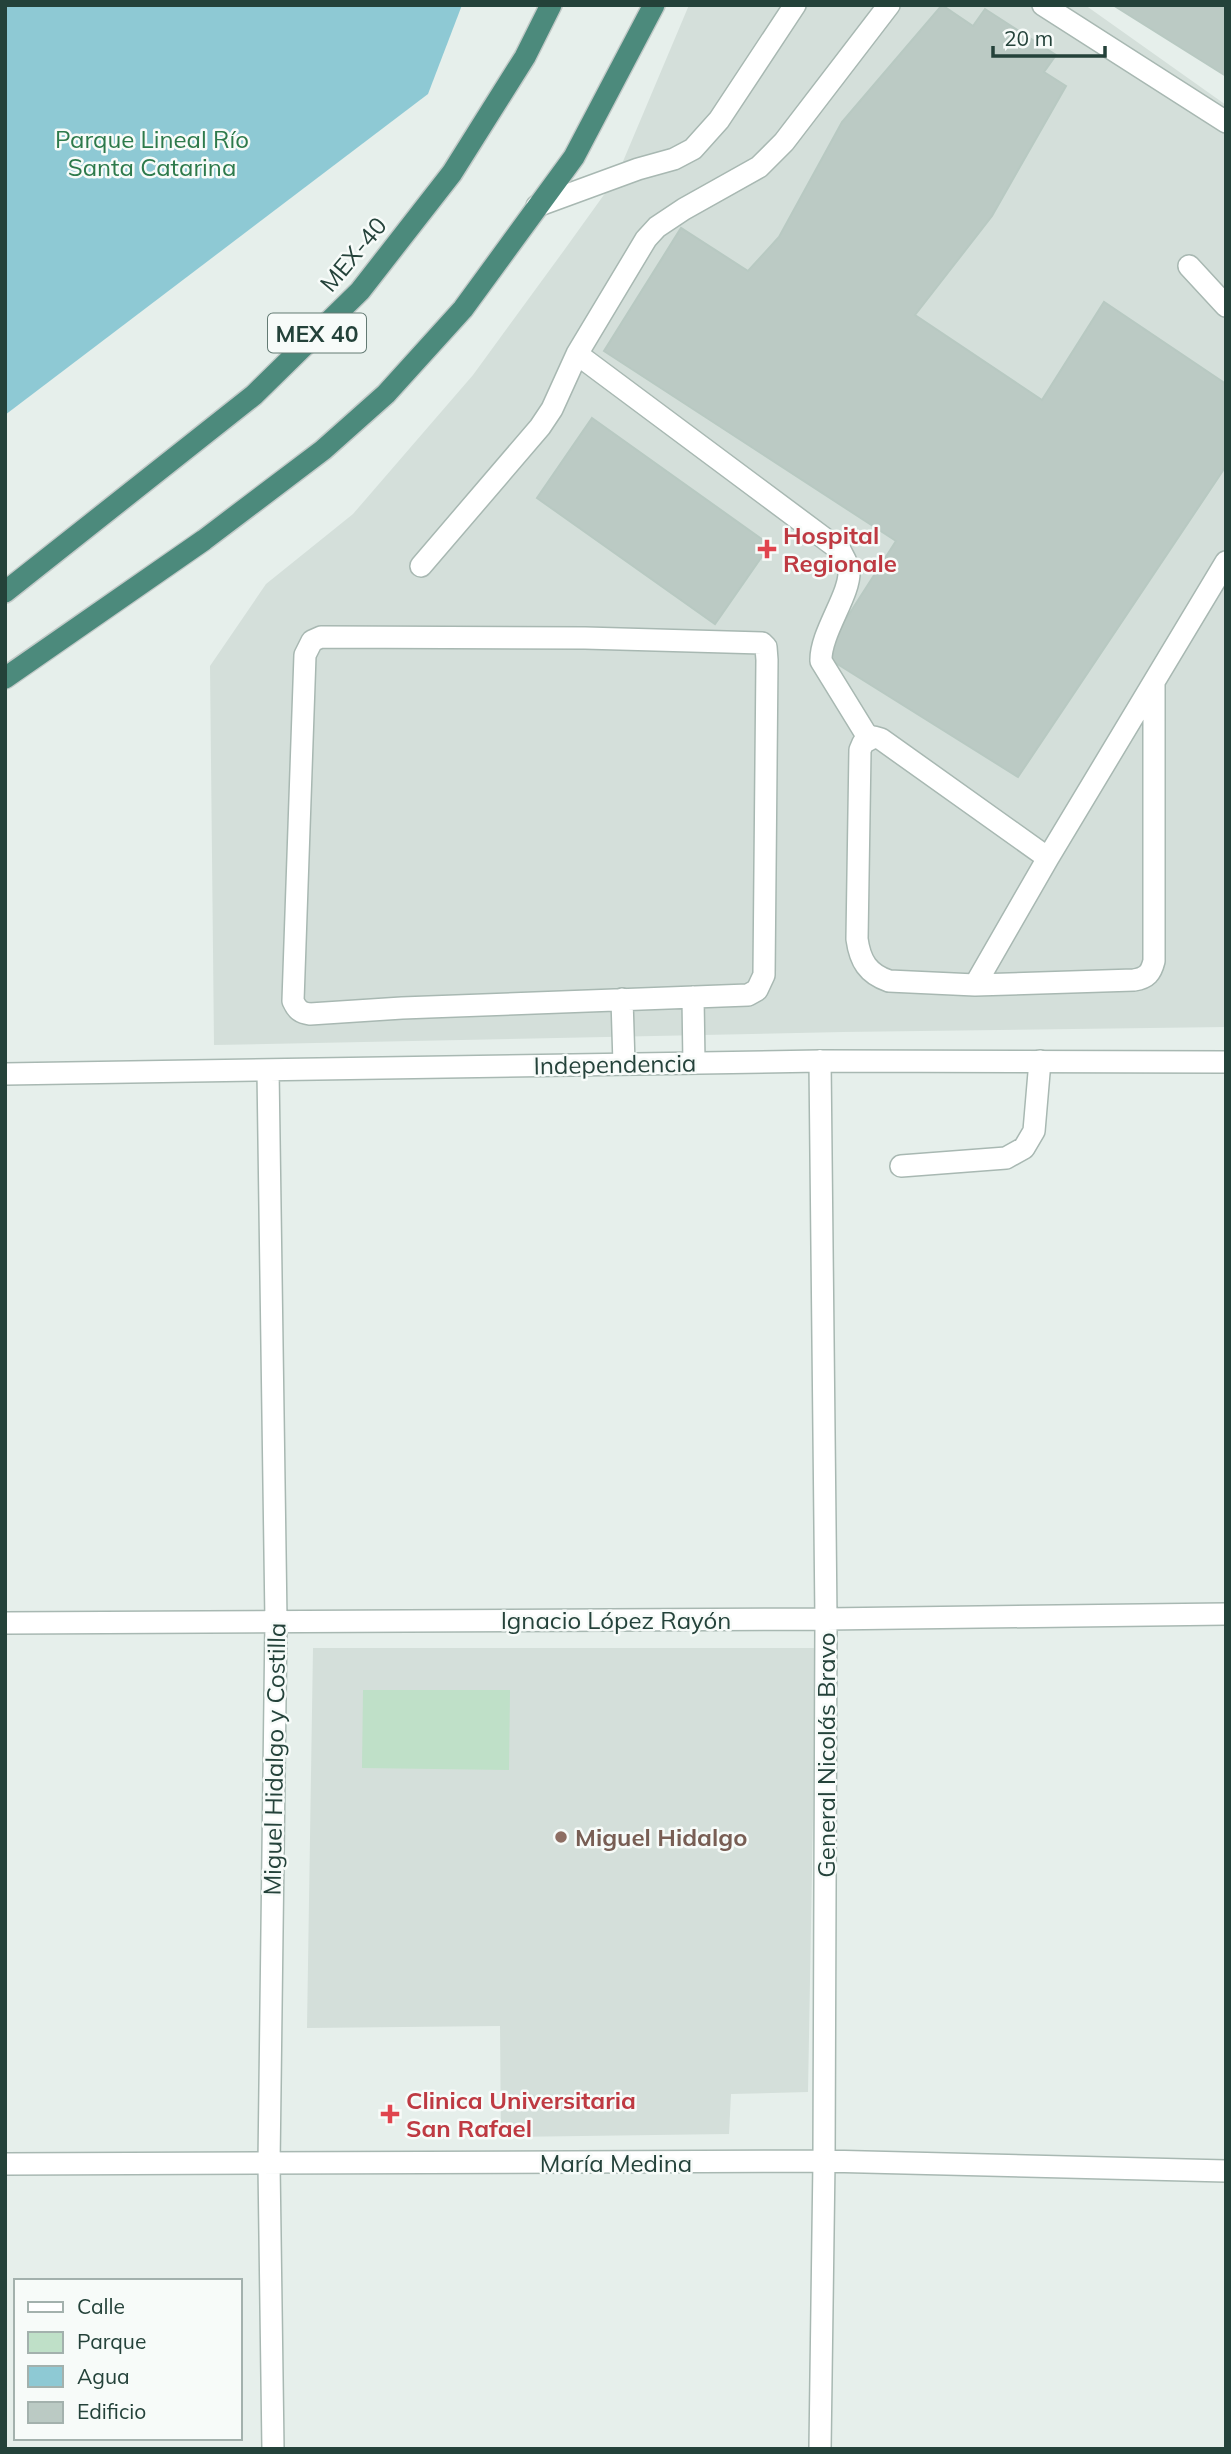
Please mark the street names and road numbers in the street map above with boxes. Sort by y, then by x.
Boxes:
street label: MEX-40 [313,210,393,298]
road number: MEX 40 [268,314,366,352]
street label: Independencia [533,1048,697,1080]
street label: Ignacio López Rayón [501,1605,731,1635]
street label: Miguel Hidalgo y Costilla [257,1622,291,1896]
street label: General Nicolás Bravo [811,1632,841,1878]
street label: María Medina [540,2148,692,2178]

